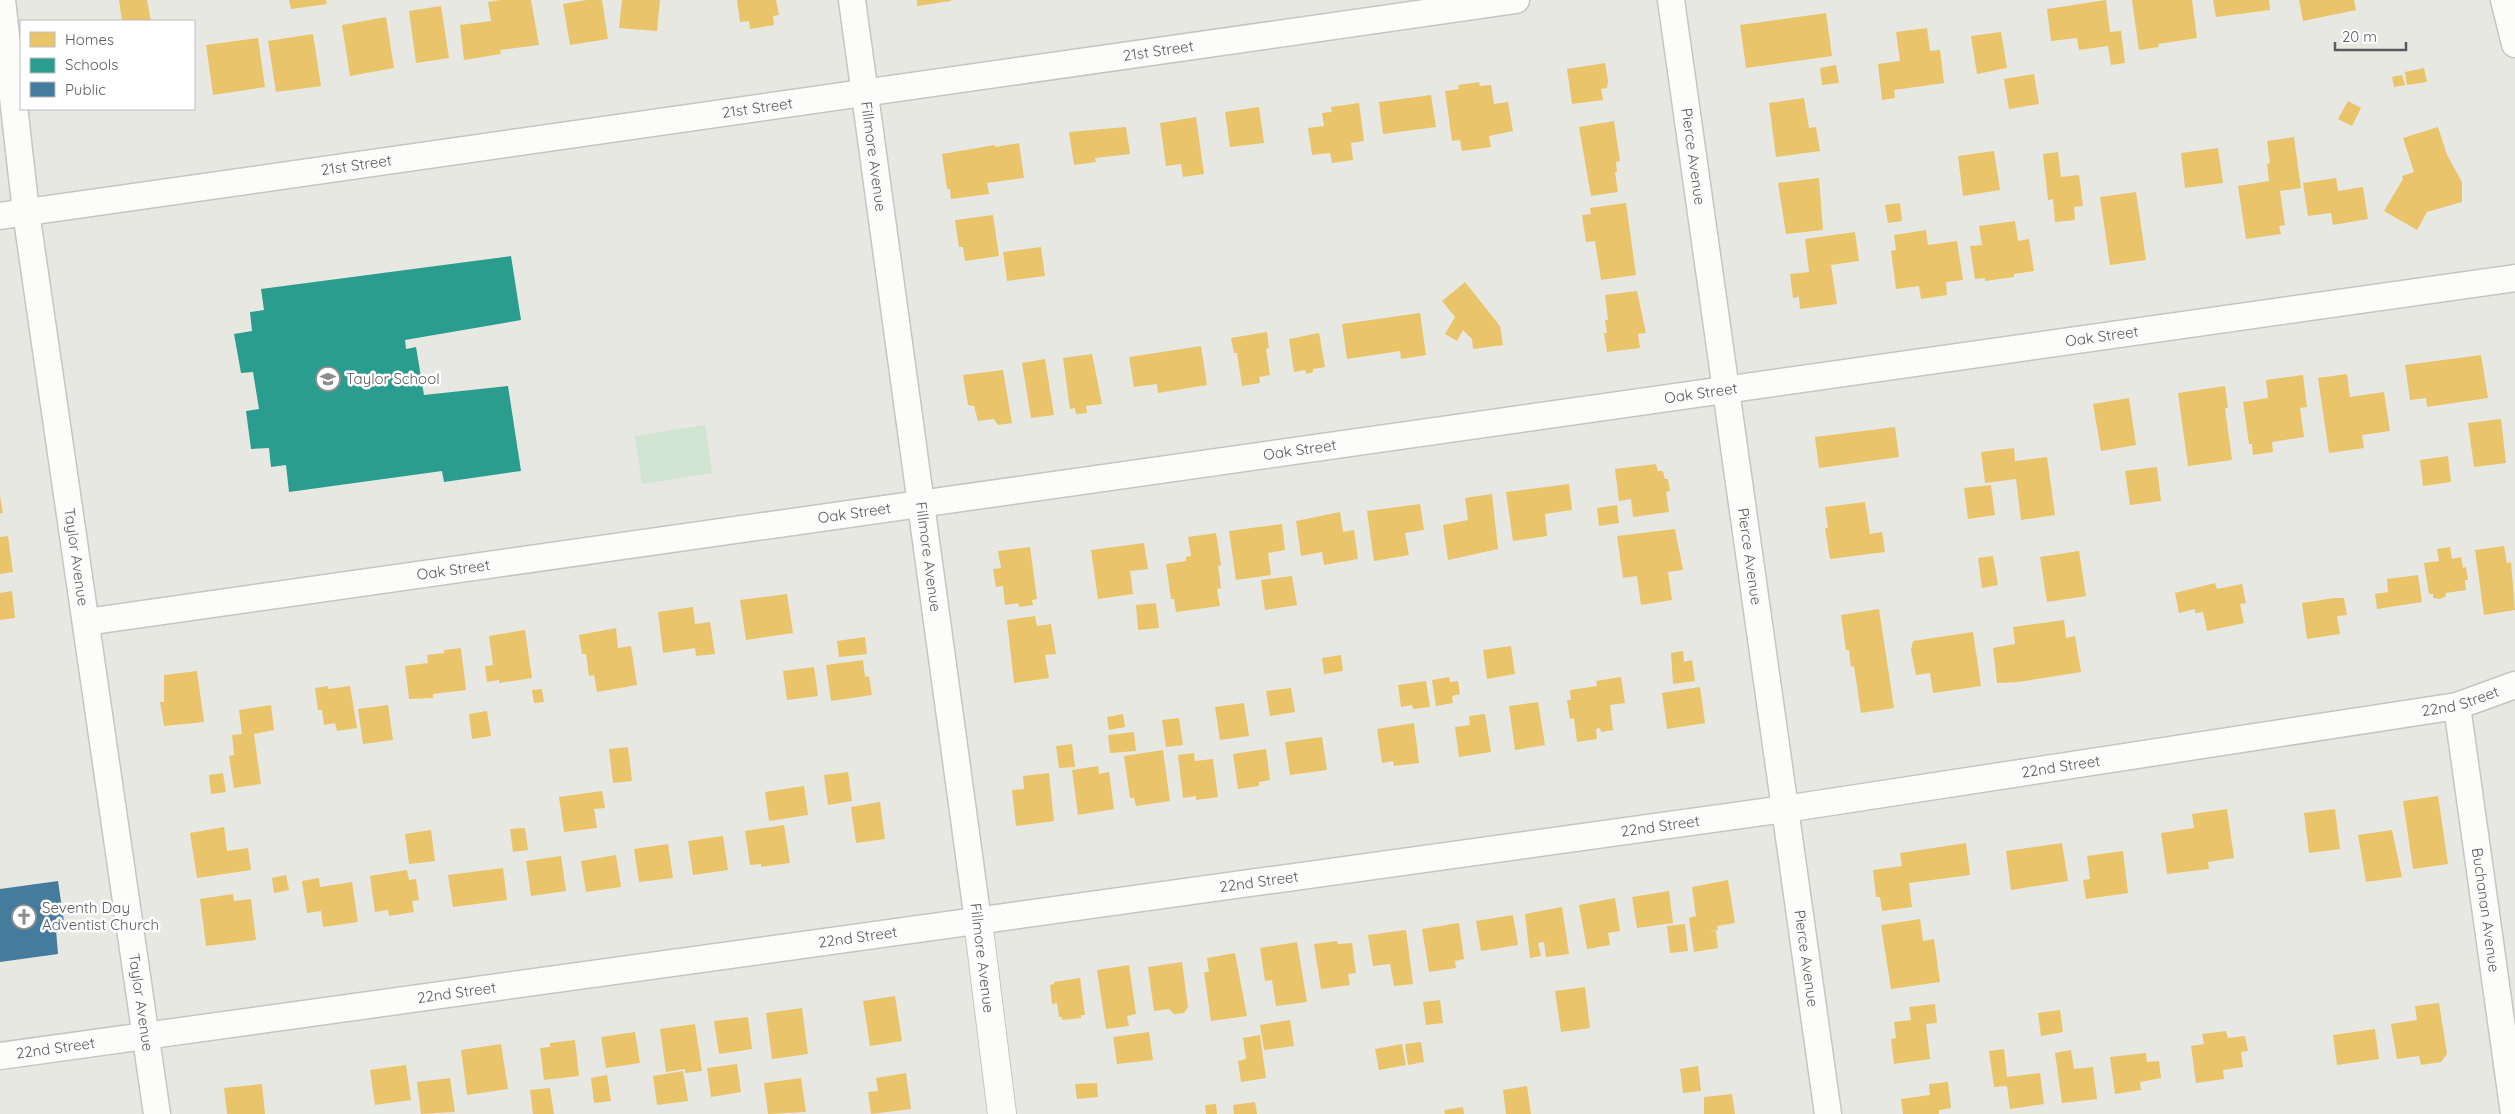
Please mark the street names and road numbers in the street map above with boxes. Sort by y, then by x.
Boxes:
street label: 21st Street [1122,36,1195,65]
street label: 21st Street [721,93,794,122]
street label: Fillmore Avenue [857,100,891,213]
street label: Pierce Avenue [1677,107,1710,206]
street label: 21st Street [320,150,393,179]
street label: Oak Street [2064,321,2140,351]
street label: Oak Street [1663,378,1739,407]
street label: Oak Street [1262,435,1338,464]
street label: Oak Street [816,498,892,527]
street label: Fillmore Avenue [912,501,946,613]
street label: Taylor Avenue [60,507,93,607]
street label: Pierce Avenue [1734,507,1766,606]
street label: Oak Street [415,555,491,584]
street label: 22nd Street [2420,682,2501,720]
street label: 22nd Street [2020,751,2101,782]
street label: 22nd Street [1619,811,1701,841]
street label: Buchanan Avenue [2468,846,2504,973]
street label: 22nd Street [1218,866,1300,896]
street label: Fillmore Avenue [966,902,999,1014]
street label: Pierce Avenue [1790,909,1823,1008]
street label: 22nd Street [817,922,898,952]
street label: Taylor Avenue [125,952,158,1053]
street label: 22nd Street [416,977,497,1007]
street label: 22nd Street [15,1033,96,1063]

